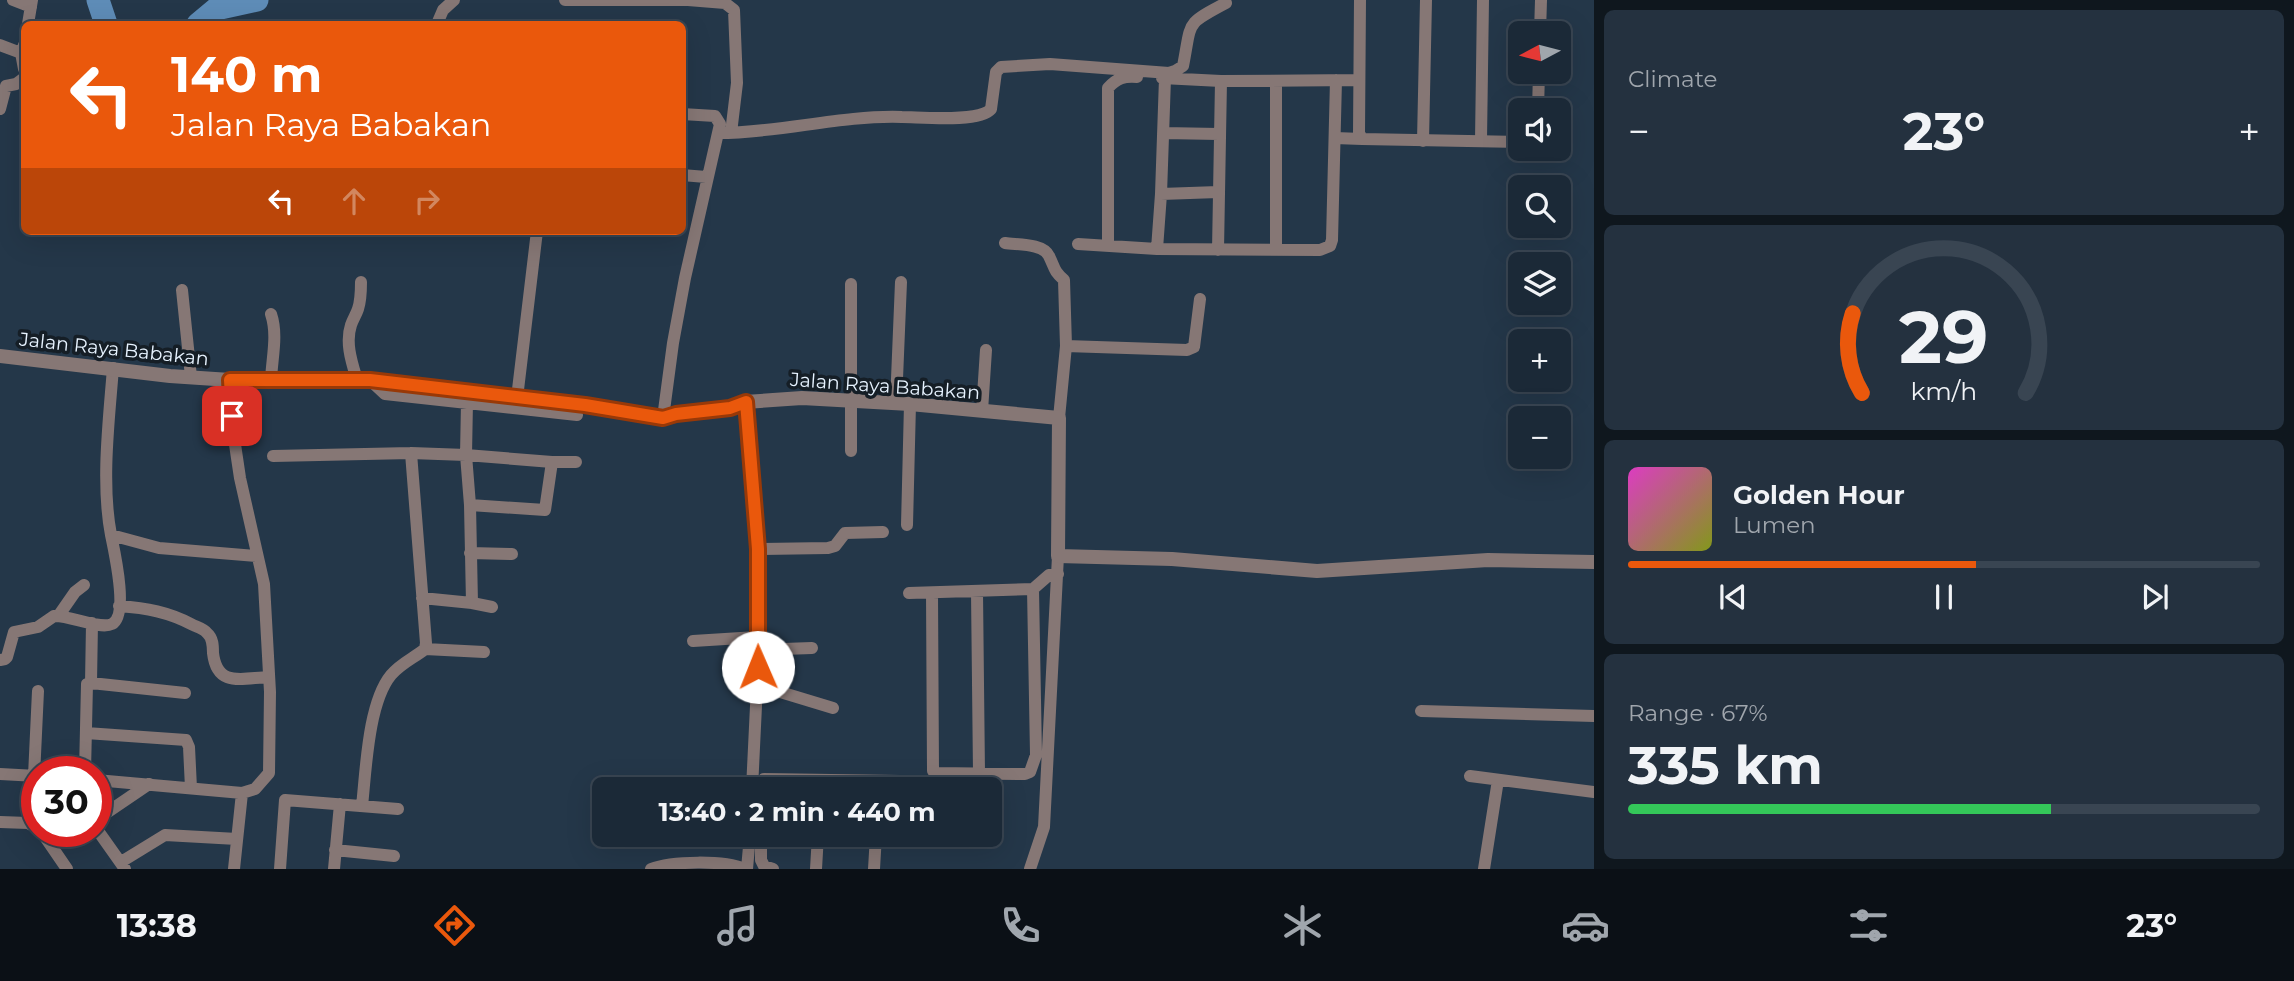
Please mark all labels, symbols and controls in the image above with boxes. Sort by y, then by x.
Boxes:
north arrow [1508,21,1572,84]
map controls [1508,21,1571,469]
text: 140 m [171,45,323,104]
icon: left [56,49,147,140]
text: Climate [1628,65,1717,93]
button: sound [1508,98,1571,161]
text: 23° [1903,100,1985,163]
text: Jalan Raya Babakan [171,105,491,144]
text: − [1628,108,1650,155]
text: + [2238,108,2260,155]
button: search [1508,175,1571,238]
icon: left [262,182,300,220]
icon: ahead [335,182,373,220]
icon: right [408,182,446,220]
button: layers [1508,252,1571,315]
text: 29 [1899,294,1989,382]
street label: Jalan Raya Babakan [17,328,210,370]
button: + [1508,329,1571,392]
street label: Jalan Raya Babakan [788,368,981,404]
text: km/h [1911,376,1977,406]
pin [202,386,262,446]
icon: arrive [213,397,251,435]
button: − [1508,406,1571,469]
text: Golden Hour [1733,479,1905,511]
text: Lumen [1733,511,1816,539]
icon: previous [1714,578,1752,616]
icon: pause [1925,578,1963,616]
icon: next [2136,578,2174,616]
position arrow [721,630,795,704]
text: Range · 67% [1628,699,1768,727]
text: 335 km [1628,734,1823,797]
speed limit sign: 30 [21,756,112,847]
text: 13:40 · 2 min · 440 m [659,796,935,828]
icon: directions [430,901,479,950]
icon: music [713,901,762,950]
icon: phone [996,901,1045,950]
icon: climate [1278,901,1327,950]
icon: car [1561,901,1610,950]
icon: filters [1844,901,1893,950]
text: 13:38 [117,906,197,945]
text: 23° [2126,906,2177,945]

